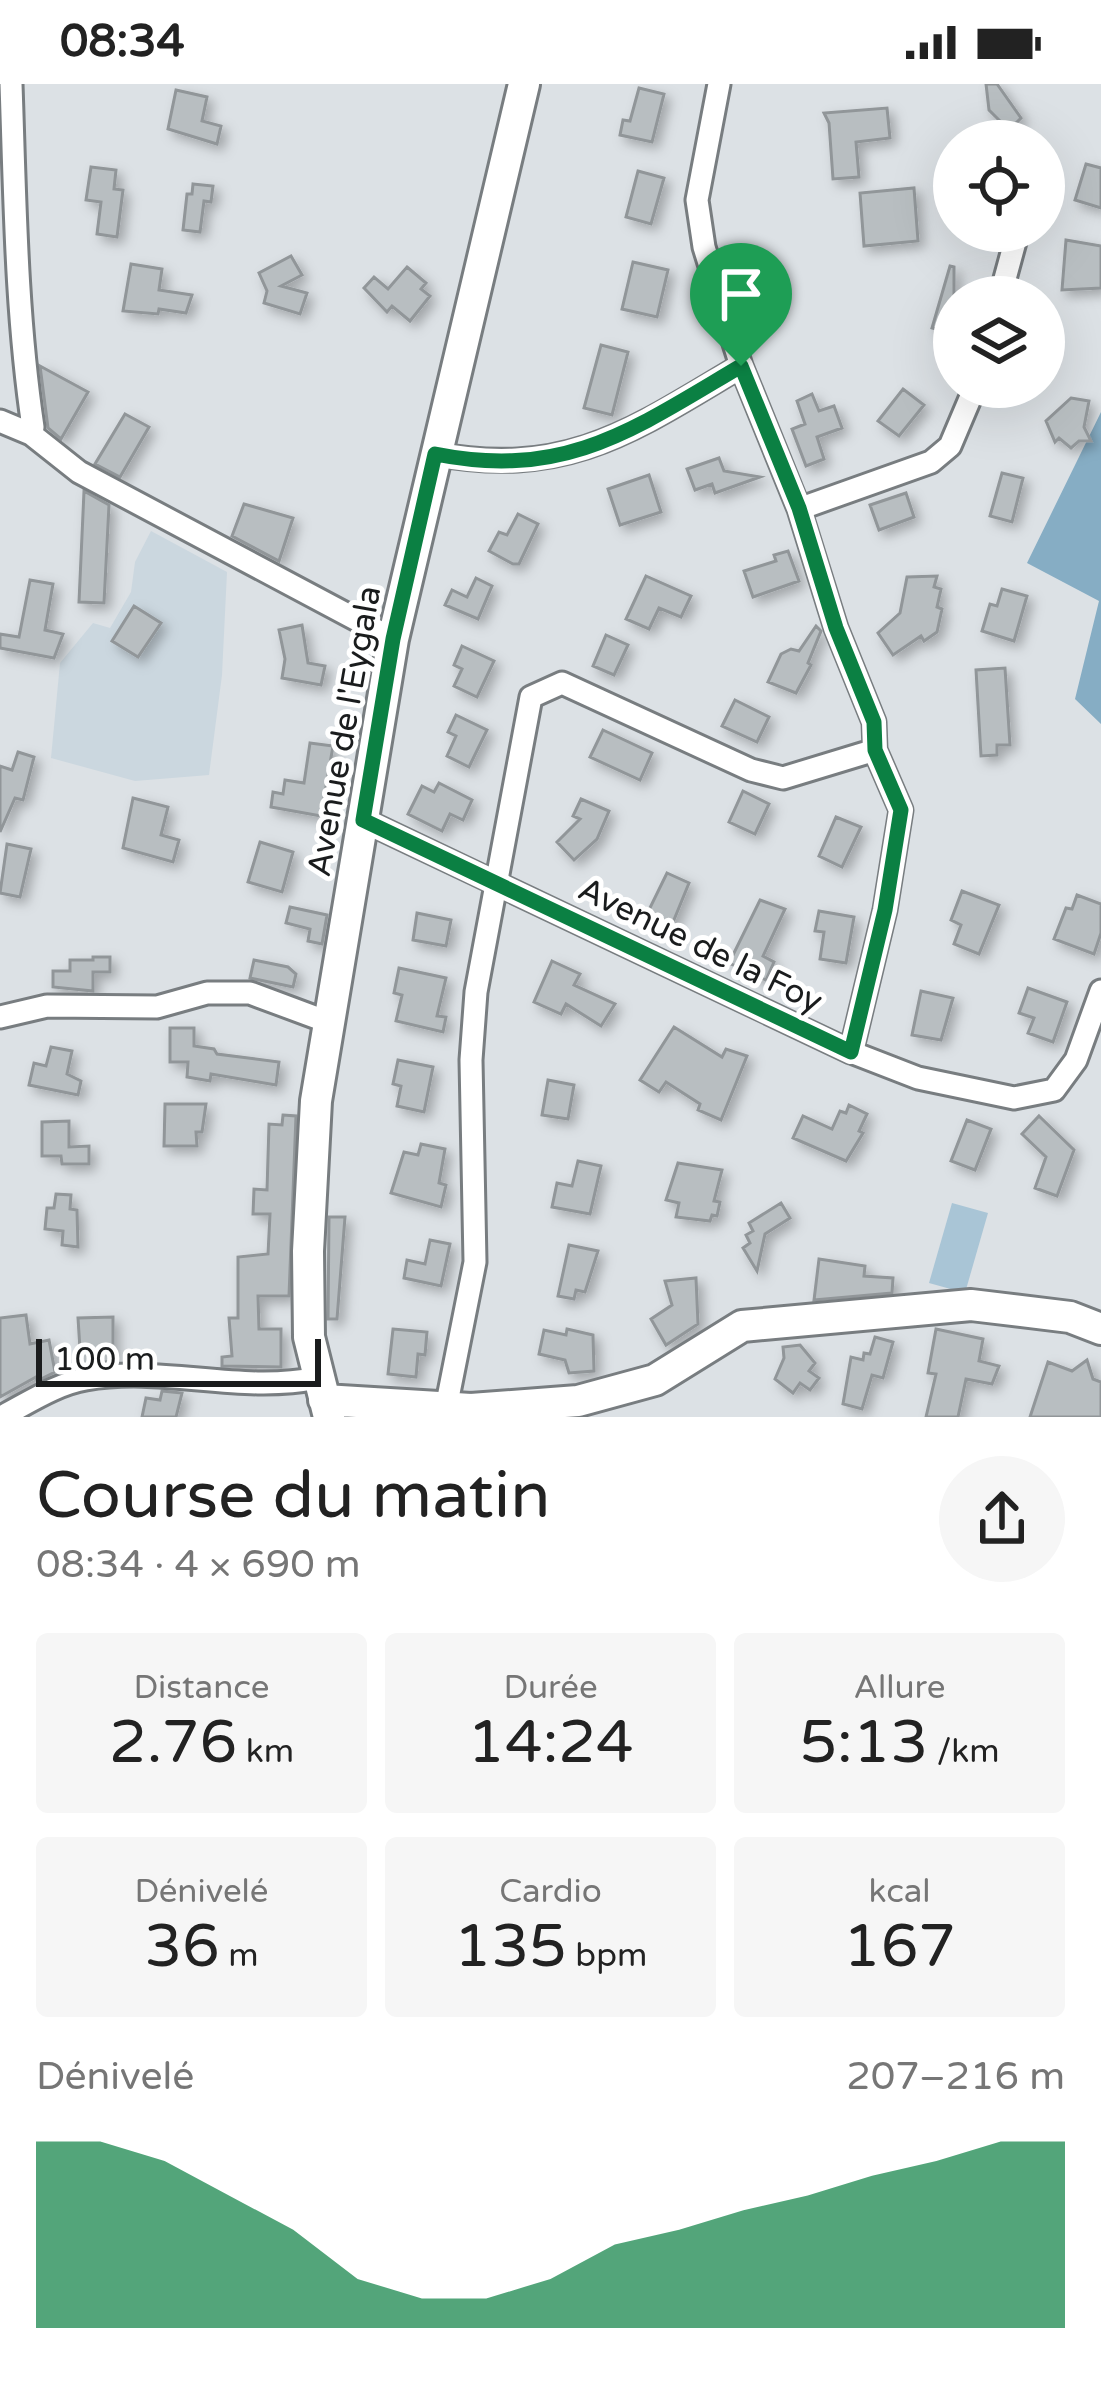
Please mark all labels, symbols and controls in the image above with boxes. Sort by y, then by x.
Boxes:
text: 08:34 [60,15,185,69]
map controls [933,120,1065,408]
button: locate [933,120,1065,252]
pin [690,243,792,366]
icon: arrive [708,261,774,327]
button: layers [933,276,1065,408]
street label: Avenue de l'Eygala [300,583,389,880]
street label: Avenue de la Foy [572,869,829,1021]
scale bar [36,1333,321,1386]
text: 100 m [54,1340,155,1379]
text: Course du matin [36,1456,550,1536]
button: share [939,1456,1065,1582]
text: 08:34 · 4 × 690 m [36,1541,361,1588]
text: Distance [134,1668,269,1707]
text: Durée [503,1668,598,1707]
text: Allure [854,1668,945,1707]
text: 2.76 [109,1707,237,1779]
text: 14:24 [467,1707,634,1779]
text: 5:13 [799,1707,928,1779]
text: km [237,1732,294,1771]
text: /km [928,1732,1000,1771]
text: Dénivelé [135,1872,268,1911]
text: Cardio [499,1872,602,1911]
text: kcal [868,1872,931,1911]
text: 36 [144,1911,220,1983]
text: 135 [454,1911,567,1983]
text: 167 [843,1911,956,1983]
text: m [220,1936,259,1975]
text: bpm [567,1936,647,1975]
text: Dénivelé [36,2053,194,2100]
text: 207–216 m [846,2053,1065,2100]

